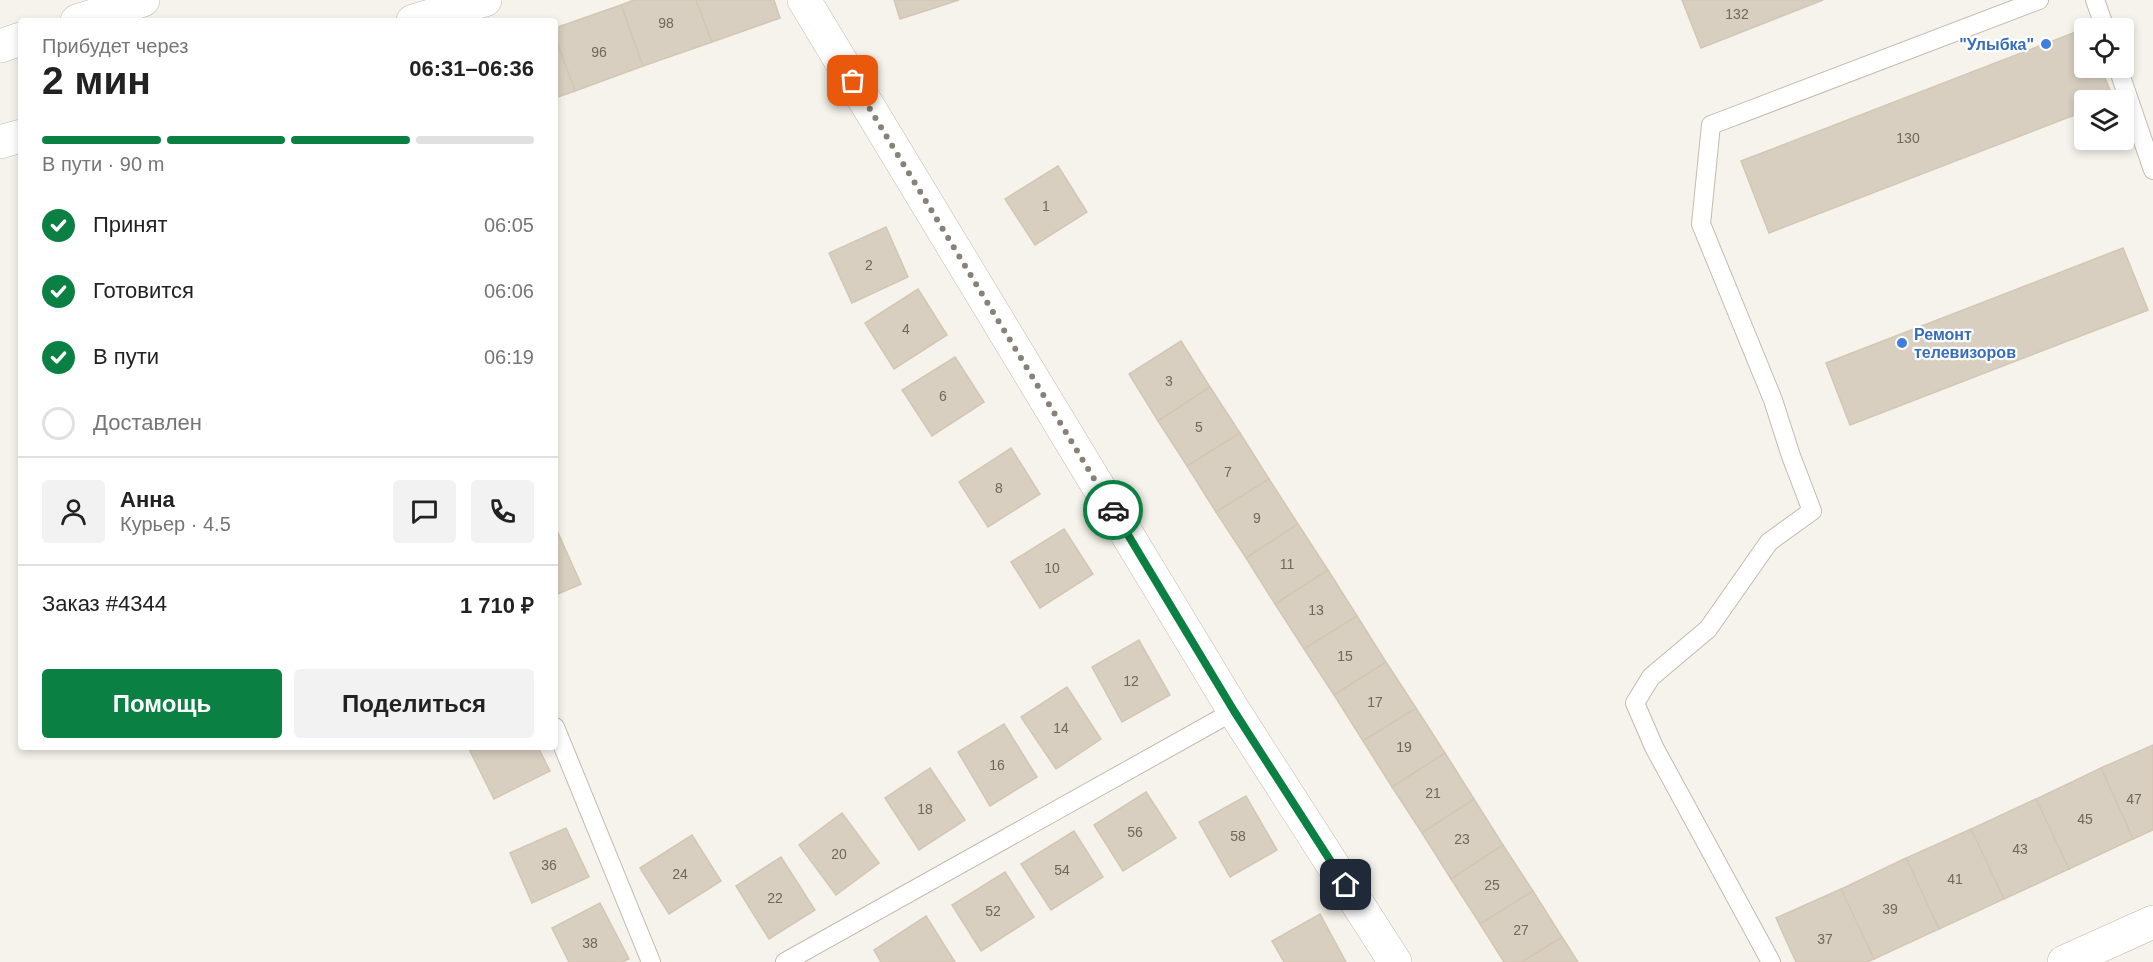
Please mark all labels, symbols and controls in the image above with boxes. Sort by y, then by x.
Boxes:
house number: 132 [1725,6,1749,22]
house number: 98 [658,15,674,31]
map controls [2074,18,2134,150]
button: locate [2074,18,2134,78]
text: Прибудет через [42,35,188,57]
place label: "Улыбка" [1959,36,2034,53]
marker: "Улыбка" [2039,37,2053,51]
house number: 96 [591,44,607,60]
pin [827,55,878,106]
text: 06:31–06:36 [409,56,534,81]
text: 2 мин [42,59,151,102]
icon: bag [836,64,869,97]
button: layers [2074,90,2134,150]
house number: 130 [1896,130,1920,146]
text: В пути · 90 m [42,153,164,175]
house number: 1 [1042,198,1050,214]
icon: check [42,209,75,242]
text: Принят [93,212,167,237]
text: 06:05 [484,214,534,236]
house number: 2 [865,257,873,273]
icon: check [42,275,75,308]
text: Готовится [93,278,194,303]
text: 06:06 [484,280,534,302]
house number: 4 [902,321,910,337]
place label: Ремонт телевизоров [1914,326,2016,361]
marker: Ремонт телевизоров [1895,336,1909,350]
icon: check [42,341,75,374]
text: В пути [93,344,159,369]
text: 06:19 [484,346,534,368]
house number: 3 [1165,373,1173,389]
house number: 6 [939,388,947,404]
text: Доставлен [93,410,202,435]
house number: 5 [1195,419,1203,435]
house number: 7 [1224,464,1232,480]
button: person [42,480,105,543]
button: chat [393,480,456,543]
button: phone [471,480,534,543]
house number: 8 [995,480,1003,496]
courier [1083,480,1143,540]
text: Анна [120,487,175,512]
icon: car [1097,494,1130,527]
house number: 9 [1253,510,1261,526]
text: Курьер · 4.5 [120,513,231,535]
house number: 11 [1280,556,1294,572]
house number: 10 [1044,560,1060,576]
text: Заказ #4344 [42,591,167,616]
text: 1 710 ₽ [460,593,534,618]
house number: 13 [1308,602,1324,618]
house number: 15 [1337,648,1353,664]
button: Помощь [42,669,282,738]
button: Поделиться [294,669,534,738]
house number: 12 [1123,673,1139,689]
house number: 17 [1367,694,1383,710]
house number: 14 [1053,720,1069,736]
house number: 19 [1396,739,1412,755]
house number: 16 [989,757,1005,773]
house number: 21 [1425,785,1441,801]
house number: 47 [2126,791,2142,807]
house number: 18 [917,801,933,817]
house number: 45 [2077,811,2093,827]
house number: 56 [1127,824,1143,840]
house number: 58 [1230,828,1246,844]
house number: 23 [1454,831,1470,847]
house number: 43 [2012,841,2028,857]
house number: 20 [831,846,847,862]
house number: 36 [541,857,557,873]
pin [1320,859,1371,910]
house number: 54 [1054,862,1070,878]
house number: 24 [672,866,688,882]
icon: home [1329,868,1362,901]
house number: 41 [1947,871,1963,887]
house number: 25 [1484,877,1500,893]
house number: 22 [767,890,783,906]
house number: 39 [1882,901,1898,917]
house number: 52 [985,903,1001,919]
house number: 27 [1513,922,1529,938]
house number: 37 [1817,931,1833,947]
house number: 38 [582,935,598,951]

